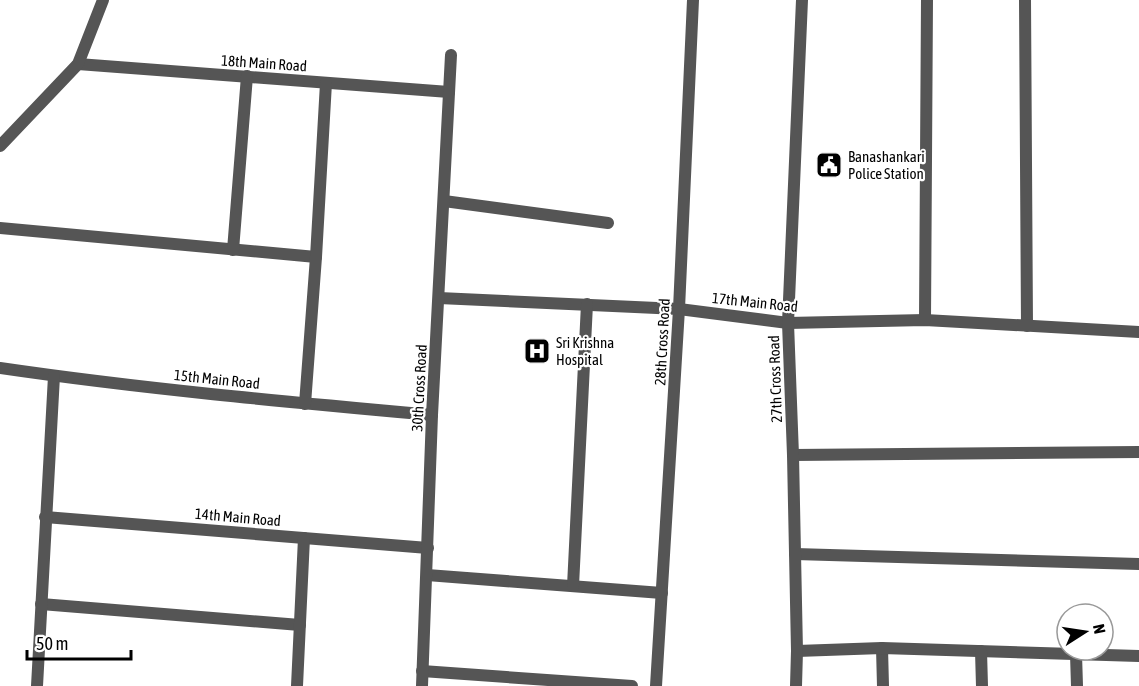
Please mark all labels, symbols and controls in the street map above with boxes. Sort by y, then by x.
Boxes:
street label: 18th Main Road [220,52,308,74]
place label: Banashankari Police Station [848,148,925,182]
public building icon: Banashankari Police Station [814,150,844,180]
street label: 17th Main Road [711,289,799,315]
street label: 28th Cross Road [651,298,673,386]
place label: Sri Krishna Hospital [556,334,614,368]
street label: 27th Cross Road [765,335,785,423]
hospital icon: Sri Krishna Hospital [522,336,552,366]
street label: 30th Cross Road [408,344,430,432]
street label: 15th Main Road [173,366,261,392]
street label: 14th Main Road [194,505,282,529]
north arrow [1055,602,1115,662]
text: N [1090,622,1109,635]
scale bar [27,623,130,661]
text: 50 m [36,633,68,654]

